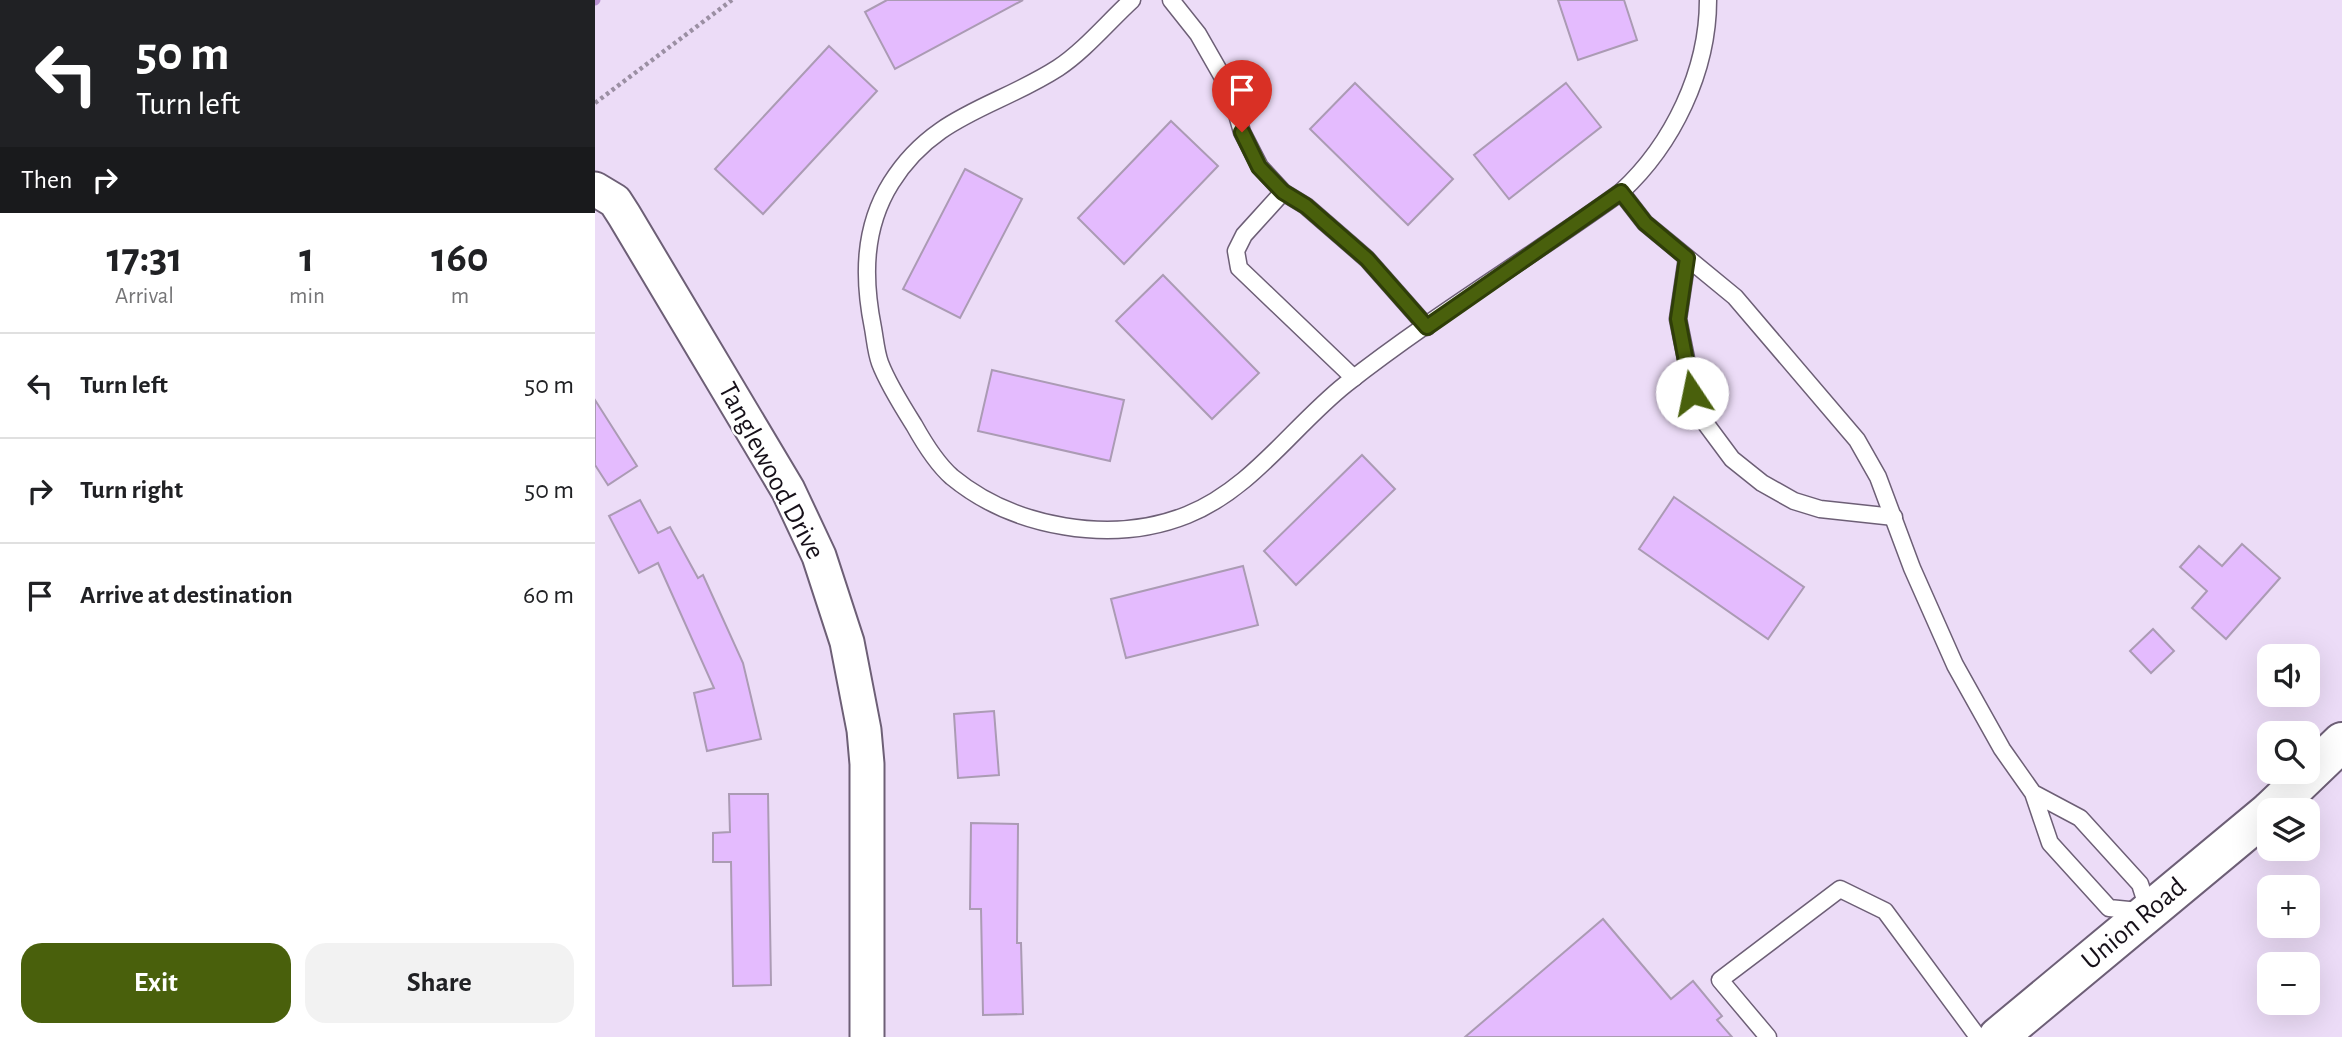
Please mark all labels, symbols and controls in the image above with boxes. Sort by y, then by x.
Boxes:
icon: left [21,28,112,119]
text: 50 m [136,30,230,79]
pin [1212,60,1272,132]
icon: arrive [1223,71,1261,109]
text: Turn left [136,88,240,120]
icon: right [86,161,124,199]
text: Then [21,167,72,193]
text: 17:31 [106,237,183,279]
text: 1 [299,237,314,279]
text: 160 [431,237,489,279]
text: Arrival [115,285,174,308]
text: min [289,285,325,308]
text: m [451,285,469,308]
position arrow [1655,356,1729,430]
icon: left [21,367,59,405]
text: Turn left [80,372,168,398]
text: 50 m [524,372,574,398]
street label: Tanglewood Drive [713,378,829,564]
icon: right [21,472,59,510]
text: Turn right [80,477,183,503]
text: 50 m [524,477,574,503]
icon: arrive [21,577,59,615]
text: Arrive at destination [80,582,293,608]
text: 60 m [523,582,574,608]
map controls [2257,644,2320,1015]
button: sound [2257,644,2320,707]
button: search [2257,721,2320,784]
button: layers [2257,798,2320,861]
street label: Union Road [2077,873,2191,975]
button: + [2257,875,2320,938]
button: Exit [21,943,291,1023]
button: Share [305,943,574,1023]
button: − [2257,952,2320,1015]

